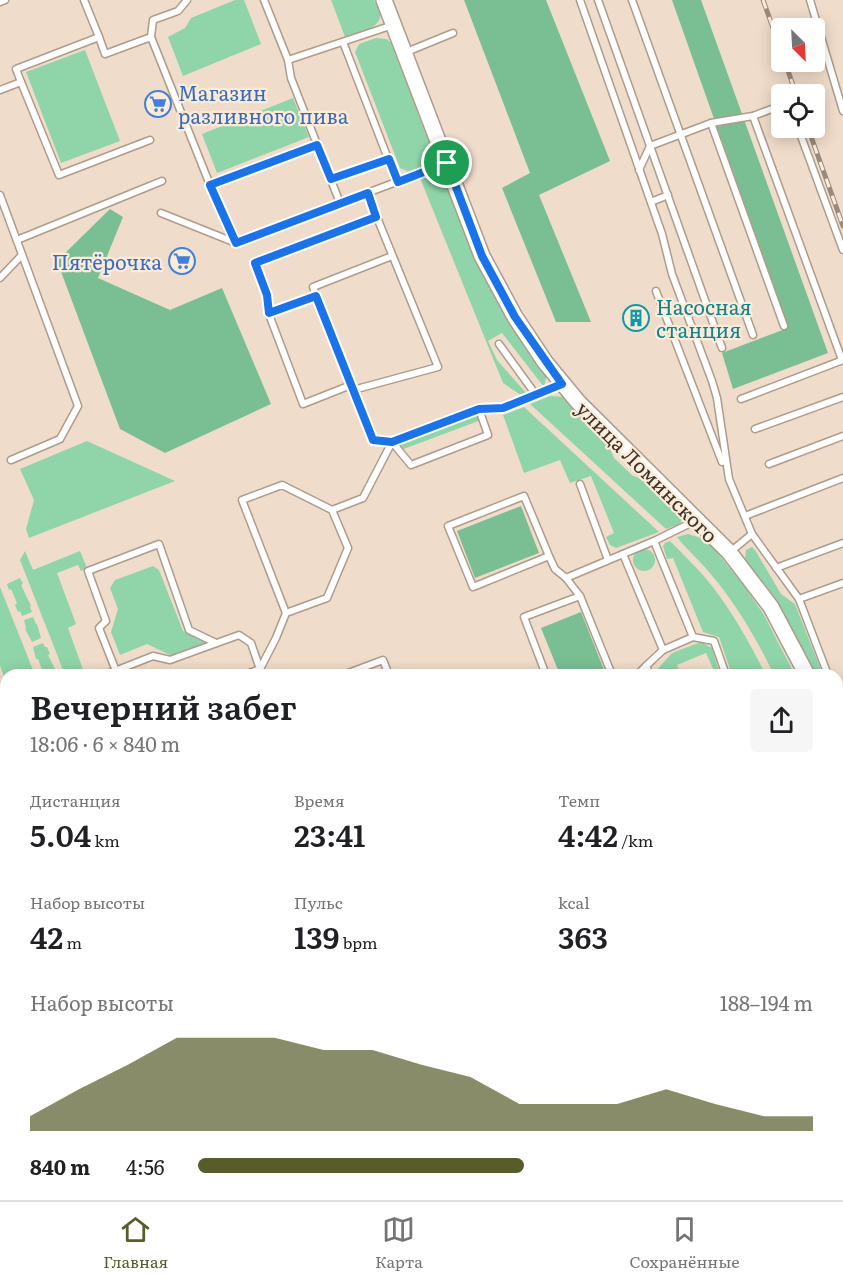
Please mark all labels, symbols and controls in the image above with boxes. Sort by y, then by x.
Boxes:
north arrow [771,18,825,72]
map controls [771,18,825,138]
place label: Магазин разливного пива [178,77,349,130]
button: locate [771,84,825,138]
supermarket icon: Магазин разливного пива [143,89,173,119]
pin [421,137,472,188]
icon: arrive [430,146,463,179]
place label: Пятёрочка [52,246,162,276]
supermarket icon: Пятёрочка [167,246,197,276]
place label: Насосная станция [656,291,751,344]
building icon: Насосная станция [621,303,651,333]
street label: улица Ломинского [570,393,726,549]
text: Вечерний забег [30,681,297,730]
button: share [750,689,813,752]
text: 18:06 · 6 × 840 m [30,728,180,758]
text: Дистанция [30,788,121,812]
text: Время [294,788,345,812]
text: Темп [558,788,600,812]
text: 5.04 [30,812,91,856]
text: 23:41 [294,812,365,856]
text: 4:42 [558,812,618,856]
text: km [91,828,120,852]
text: /km [618,828,653,852]
text: Набор высоты [30,890,145,914]
text: Пульс [294,890,343,914]
text: kcal [558,890,590,914]
text: 42 [30,914,63,958]
text: 139 [294,914,339,958]
text: 363 [558,914,608,958]
text: m [63,930,82,954]
text: bpm [339,930,377,954]
text: Набор высоты [30,987,174,1017]
text: 188–194 m [720,987,813,1017]
text: 840 m [30,1151,90,1181]
text: 4:56 [126,1151,165,1181]
tab: Главная [103,1213,168,1273]
tab: Карта [375,1213,423,1273]
tab: Сохранённые [630,1213,740,1273]

